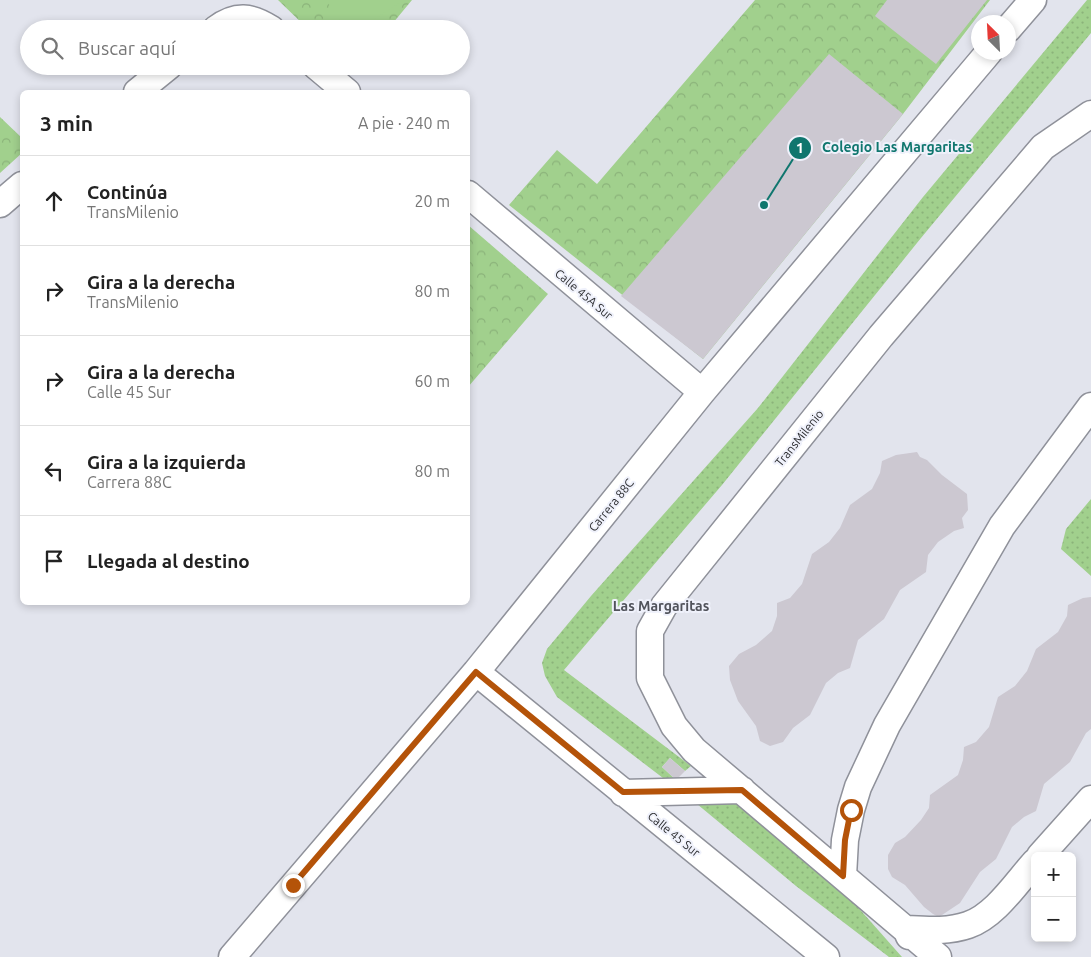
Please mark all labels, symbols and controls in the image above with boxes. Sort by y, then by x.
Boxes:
north arrow [971,15,1016,60]
search box [20,20,470,75]
icon: search [38,34,66,62]
text: Buscar aquí [78,37,176,59]
text: 3 min [40,111,93,135]
text: A pie · 240 m [358,114,450,132]
callout: Colegio Las Margaritas [787,133,982,162]
text: 1 [796,139,804,156]
text: Colegio Las Margaritas [822,139,972,155]
text: Continúa [87,181,168,203]
icon: ahead [40,187,68,215]
text: 20 m [414,192,450,210]
text: TransMilenio [87,203,179,221]
street label: Calle 45A Sur [553,266,616,322]
text: Gira a la derecha [87,271,235,293]
icon: right [40,277,68,305]
text: 80 m [414,282,450,300]
text: TransMilenio [87,293,179,311]
text: Gira a la derecha [87,361,235,383]
icon: right [40,367,68,395]
text: 60 m [414,372,450,390]
text: Calle 45 Sur [87,383,171,401]
street label: TransMilenio [772,407,826,469]
text: Gira a la izquierda [87,451,246,473]
icon: left [40,457,68,485]
text: 80 m [414,462,450,480]
text: Carrera 88C [87,473,172,491]
street label: Carrera 88C [586,476,636,534]
icon: arrive [40,547,68,575]
text: Llegada al destino [87,550,250,572]
district label: Las Margaritas [613,598,710,614]
route start [840,799,863,822]
street label: Calle 45 Sur [645,809,703,859]
map controls [1031,852,1076,942]
button: + [1031,852,1076,897]
route end [282,874,305,897]
button: − [1031,897,1076,942]

